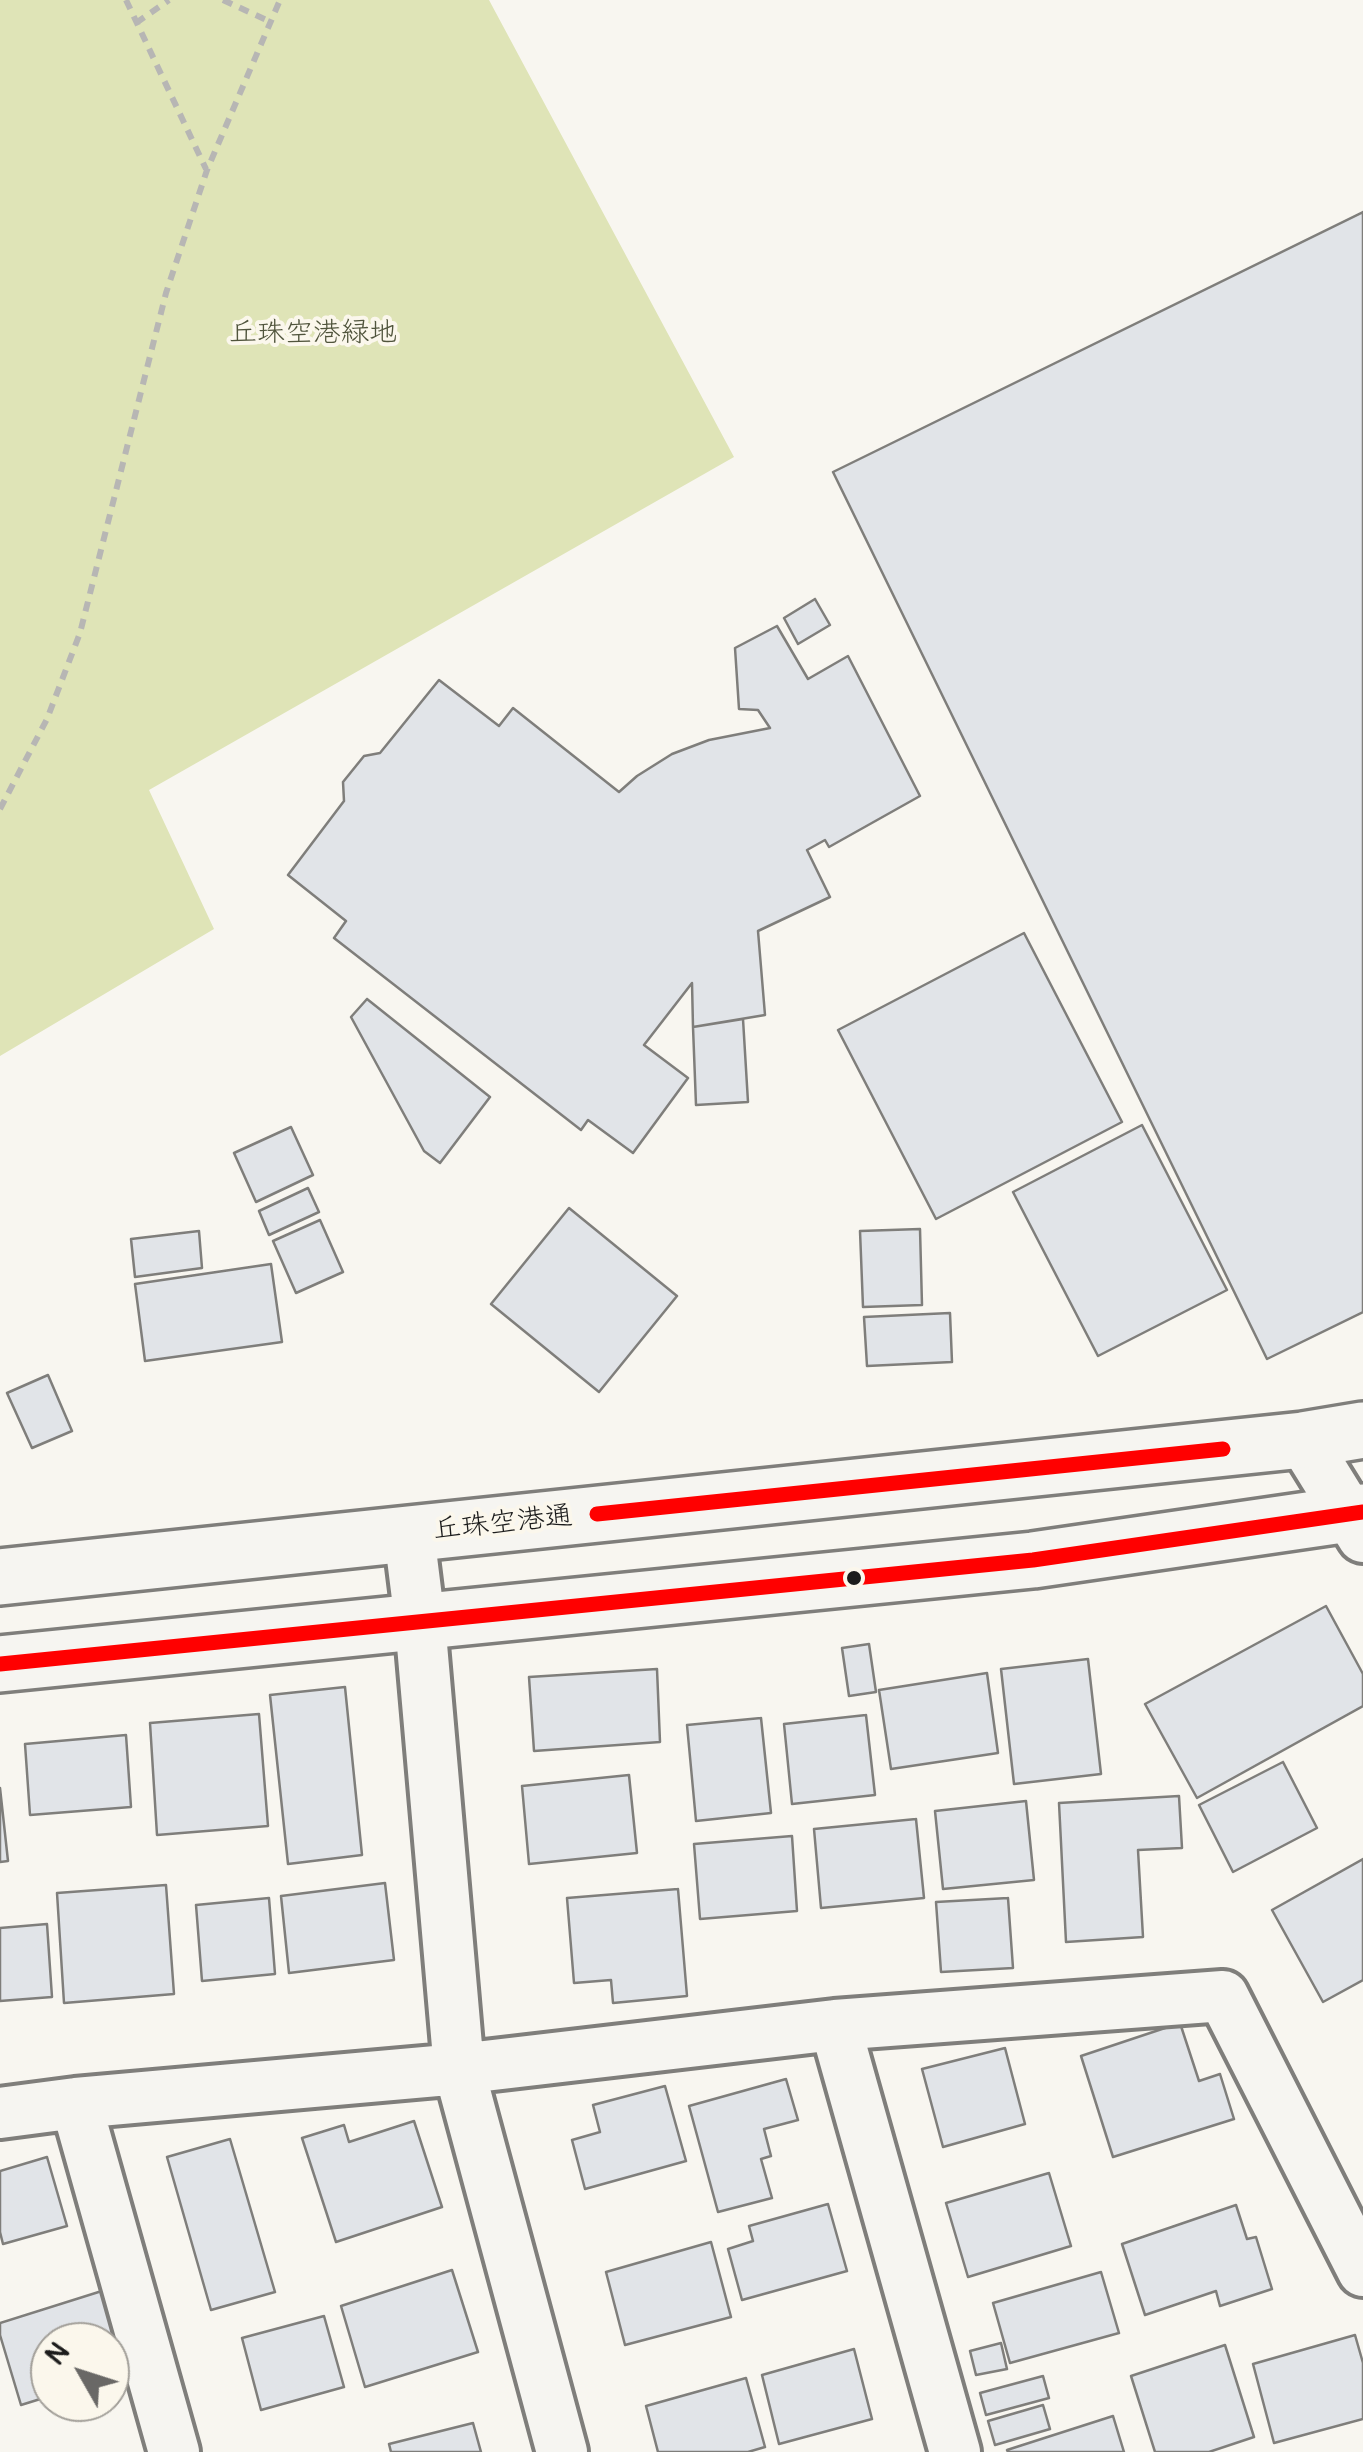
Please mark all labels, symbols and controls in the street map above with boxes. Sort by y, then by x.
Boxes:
park label: 丘珠空港緑地 [229,317,397,351]
street label: 丘珠空港通 [432,1500,574,1548]
unlabelled marker [844,1568,864,1588]
north arrow [30,2322,130,2422]
text: N [38,2336,77,2372]

